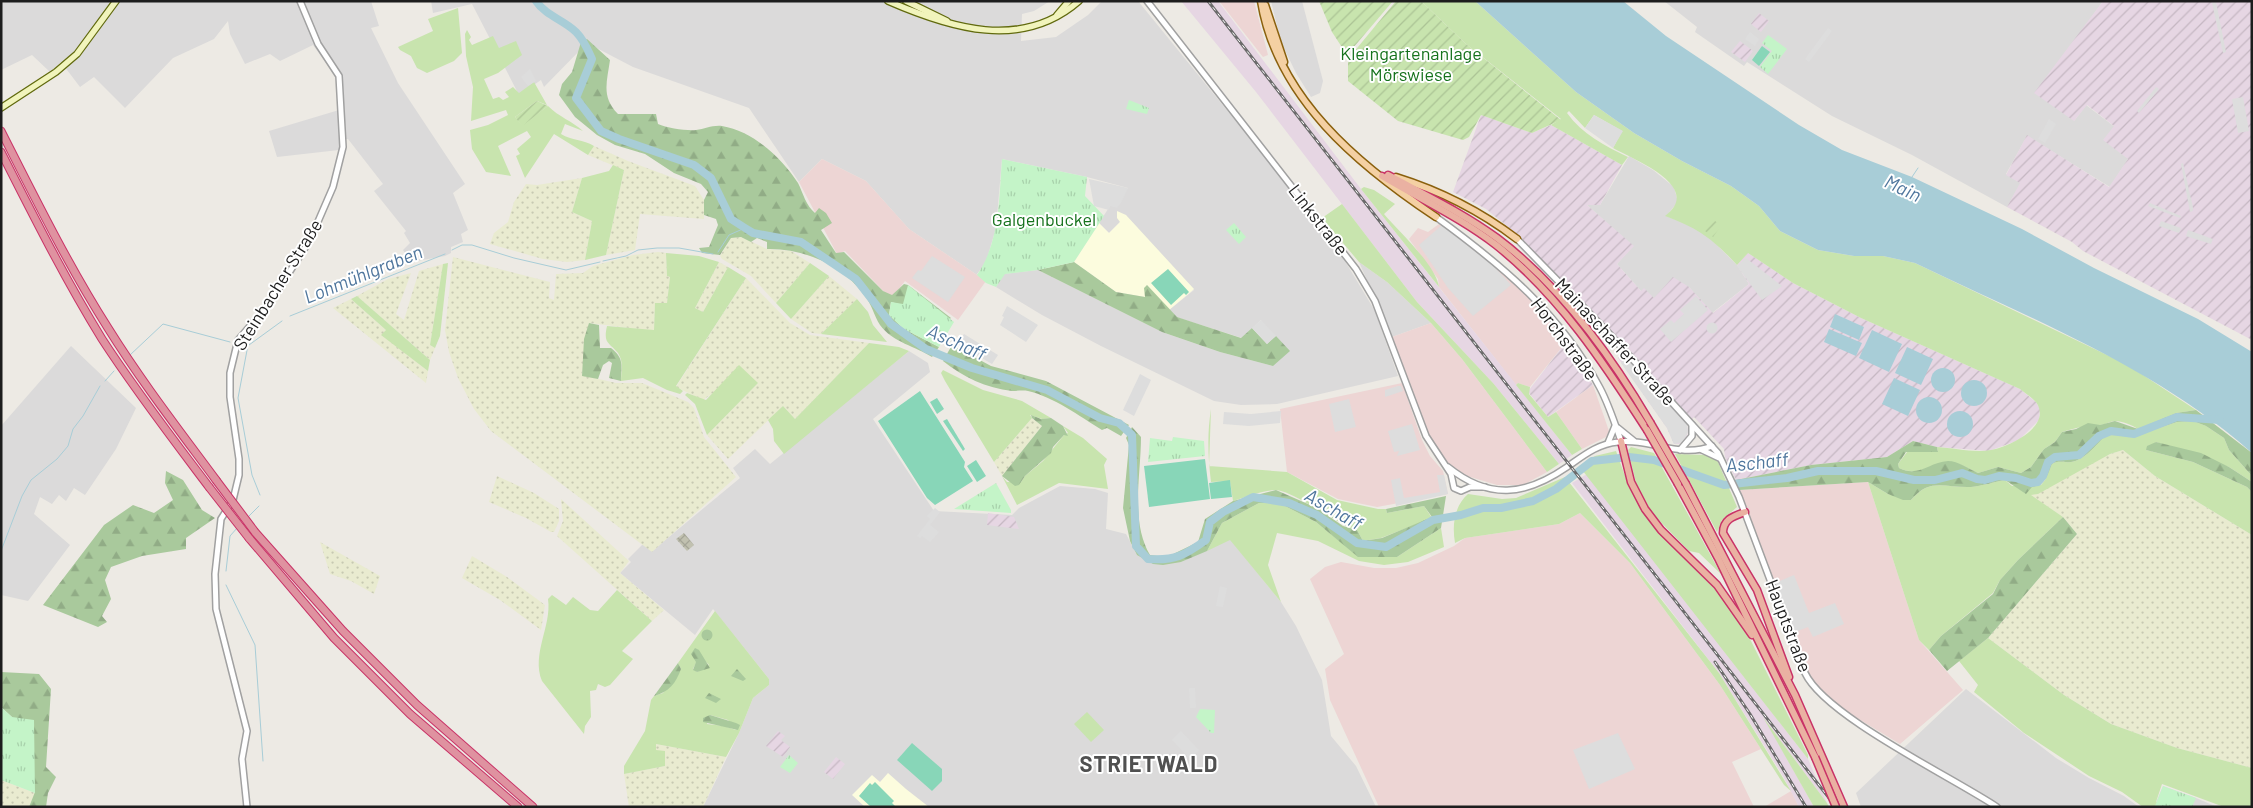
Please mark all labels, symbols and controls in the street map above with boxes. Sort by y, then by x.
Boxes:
park label: Kleingartenanlage Mörswiese [1340,42,1482,85]
water label: Main [1881,169,1925,206]
street label: Linkstraße [1284,180,1353,259]
park label: Galgenbuckel [992,208,1096,230]
street label: Steinbacher Straße [228,215,326,354]
water label: Lohmühlgraben [300,239,426,308]
street label: Mainaschaffer Straße [1551,273,1681,410]
street label: Horchstraße [1527,293,1603,384]
water label: Aschaff [924,318,992,365]
water label: Aschaff [1725,447,1791,476]
water label: Aschaff [1301,483,1368,535]
street label: Hauptstraße [1761,576,1817,675]
district label: STRIETWALD [1080,750,1218,776]

